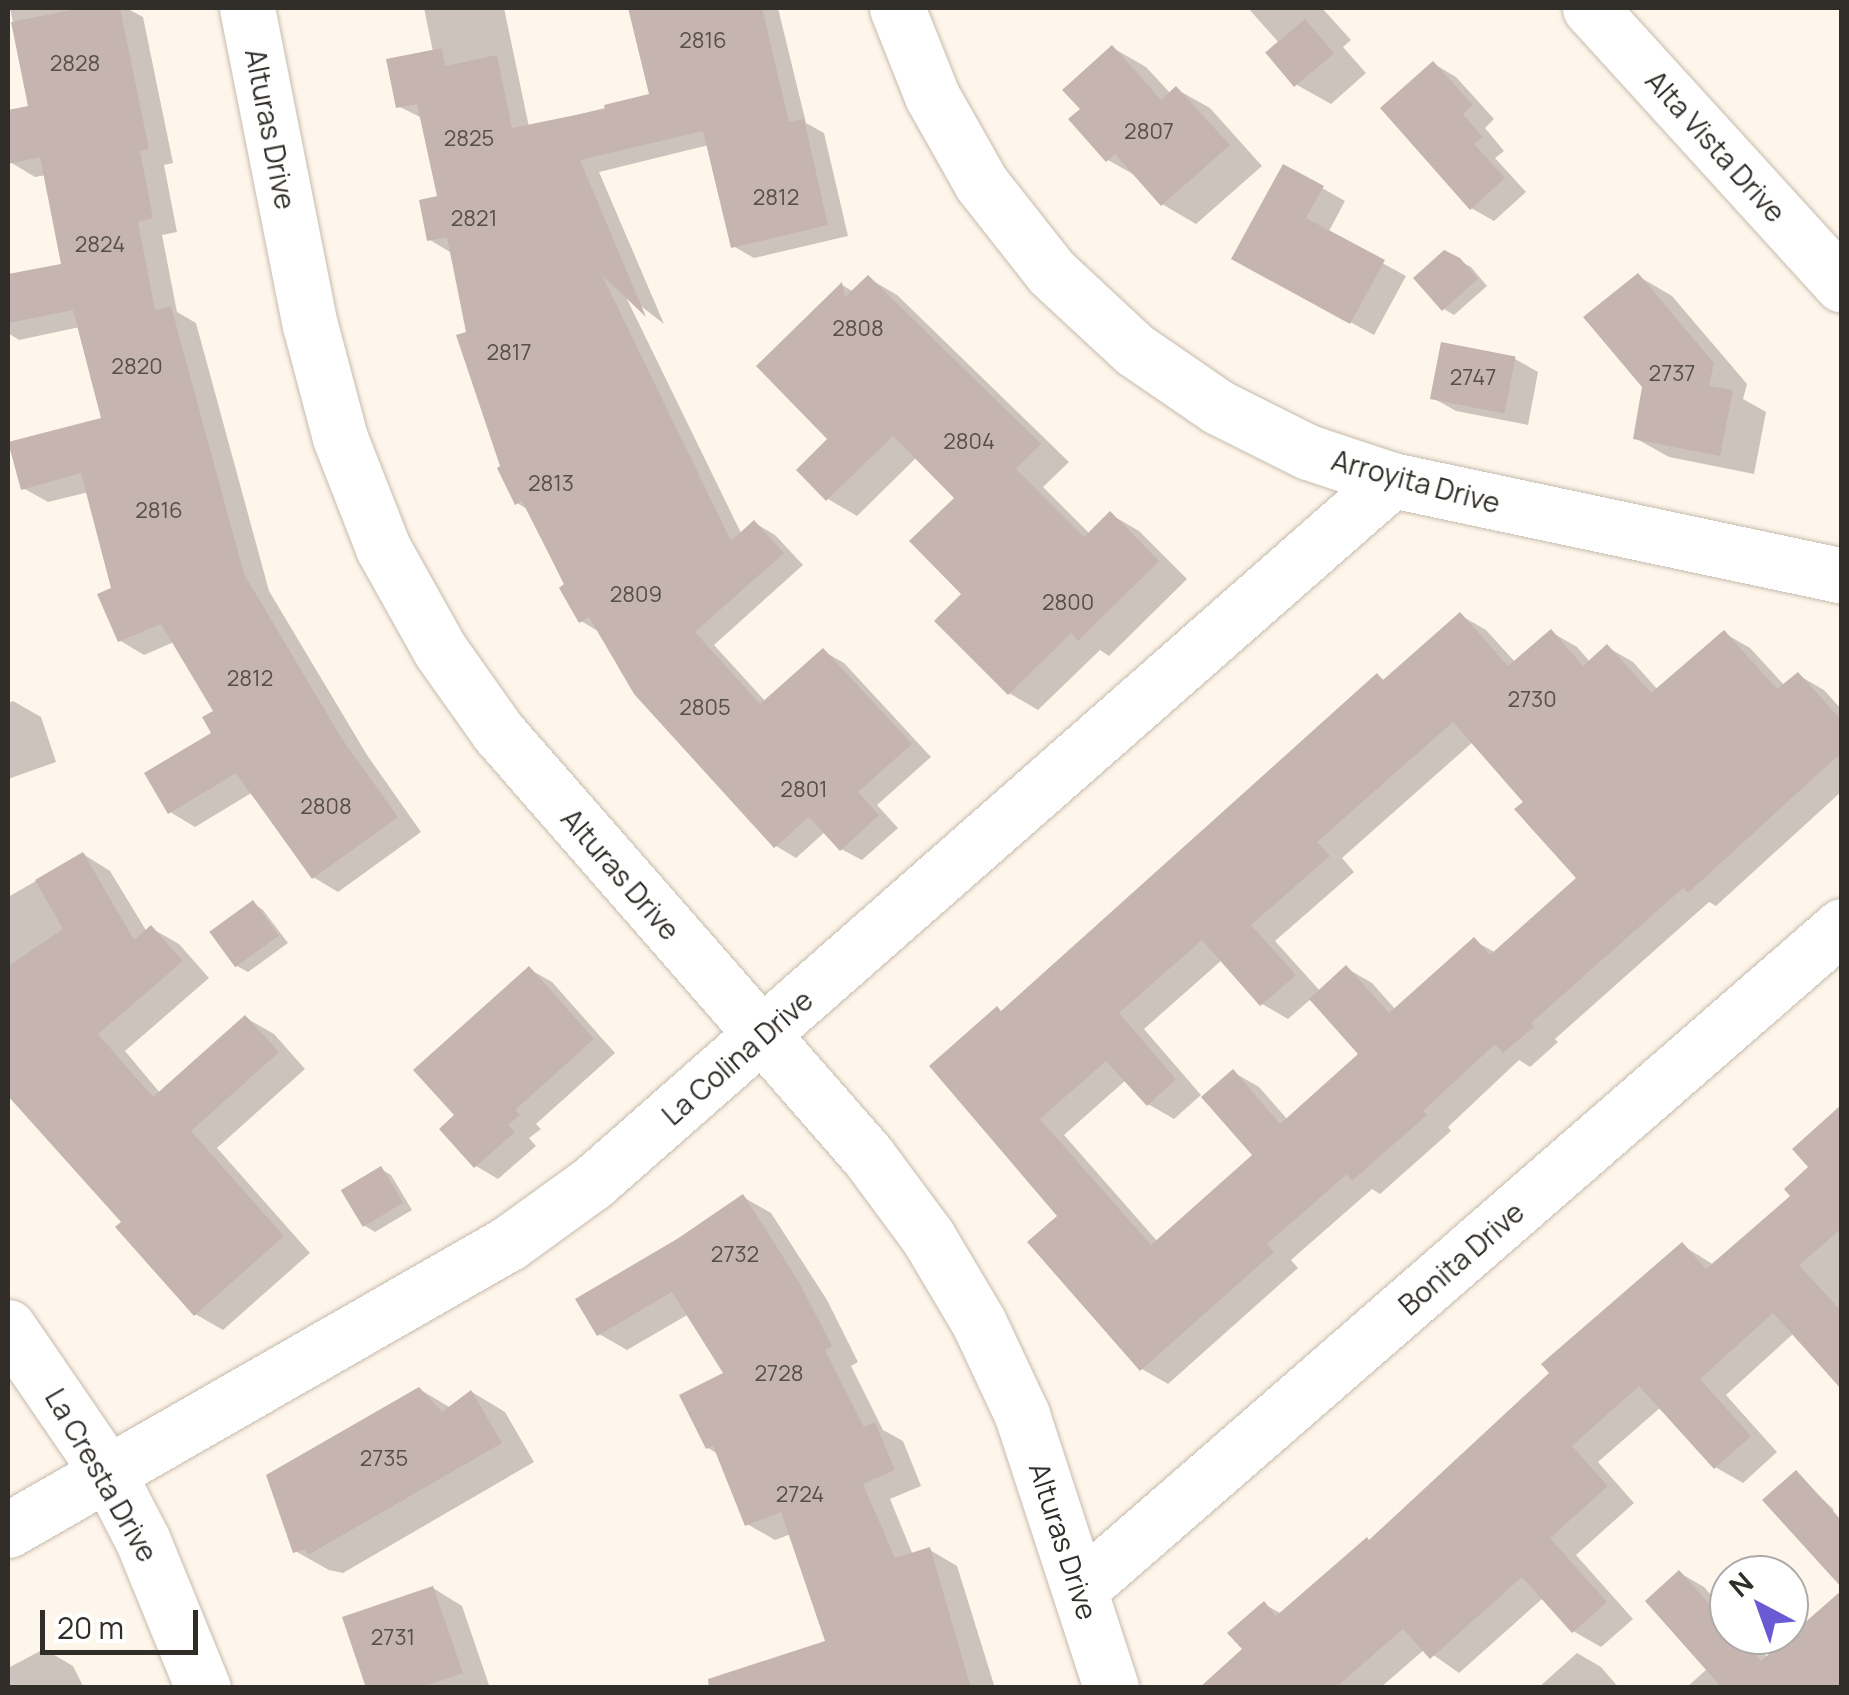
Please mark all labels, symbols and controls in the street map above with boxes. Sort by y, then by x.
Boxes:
house number: 2816 [679,28,727,54]
street label: Alturas Drive [239,46,303,212]
house number: 2828 [50,51,100,77]
street label: Alta Vista Drive [1639,63,1793,229]
house number: 2807 [1124,119,1174,145]
house number: 2825 [444,126,494,152]
house number: 2812 [753,185,799,211]
house number: 2821 [451,206,497,232]
house number: 2824 [75,232,125,258]
house number: 2808 [832,316,884,342]
house number: 2817 [487,340,531,366]
house number: 2820 [111,354,163,380]
house number: 2737 [1649,361,1695,387]
house number: 2747 [1450,365,1496,391]
house number: 2804 [943,429,995,455]
street label: Arroyita Drive [1328,442,1504,520]
house number: 2813 [528,471,574,497]
house number: 2816 [135,498,183,524]
house number: 2809 [610,582,662,608]
house number: 2800 [1042,590,1094,616]
house number: 2812 [227,666,273,692]
house number: 2730 [1507,687,1557,713]
house number: 2805 [679,695,731,721]
house number: 2801 [780,777,828,803]
house number: 2808 [300,794,352,820]
street label: Alturas Drive [555,801,687,947]
street label: La Colina Drive [655,983,819,1131]
street label: Bonita Drive [1392,1195,1530,1321]
house number: 2732 [711,1242,759,1268]
house number: 2728 [755,1361,803,1387]
street label: La Cresta Drive [39,1383,165,1567]
house number: 2735 [360,1446,408,1472]
street label: Alturas Drive [1023,1458,1105,1624]
house number: 2724 [776,1482,824,1508]
north arrow [1709,1555,1809,1655]
text: N [1721,1563,1761,1605]
scale bar [45,1590,202,1652]
text: 20 m [57,1607,124,1648]
house number: 2731 [371,1625,415,1651]

